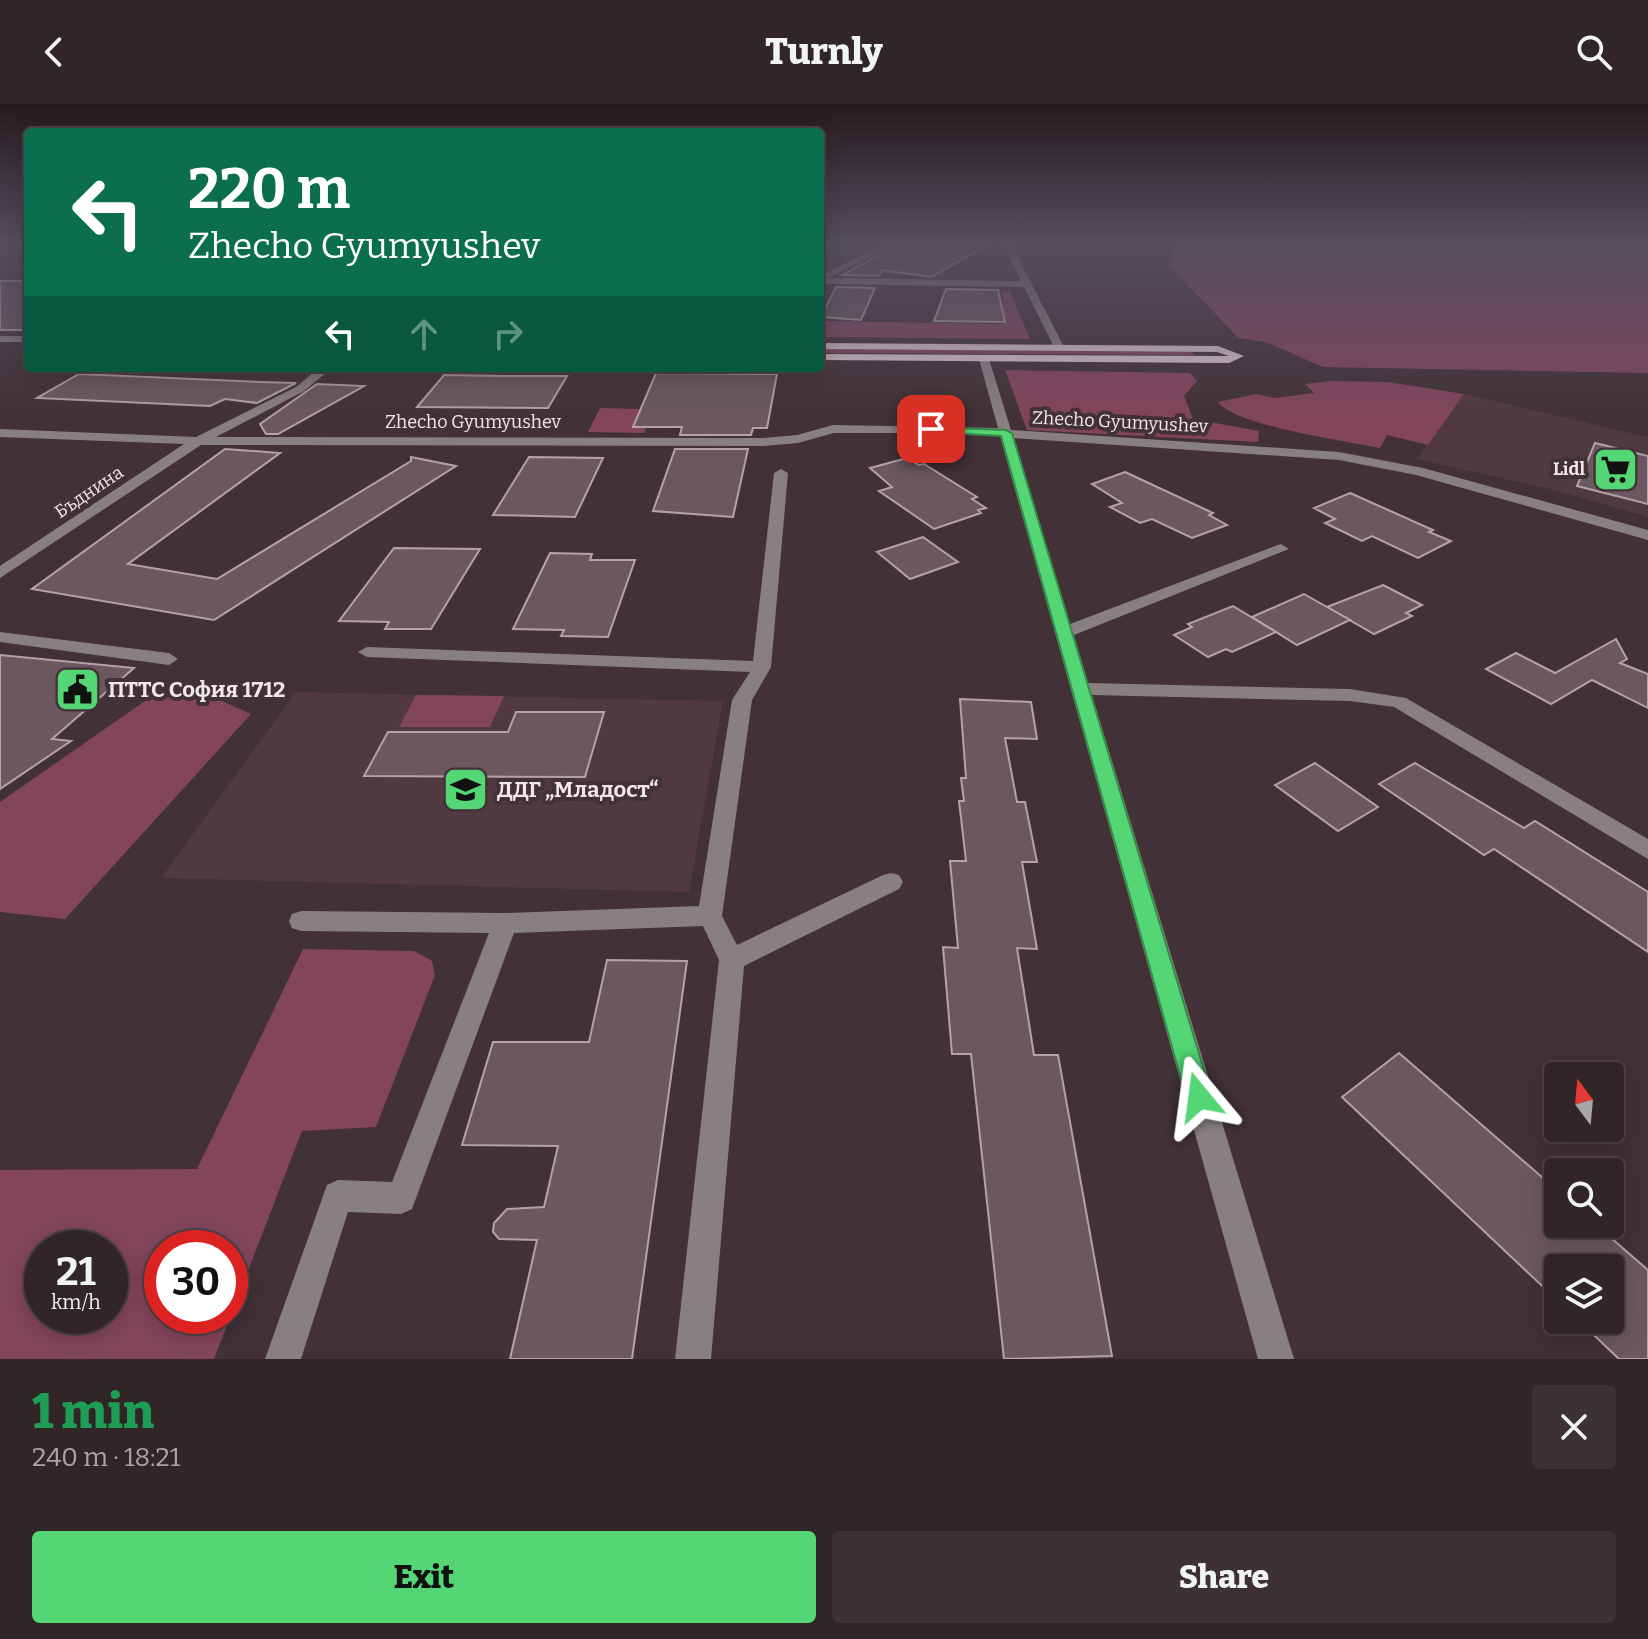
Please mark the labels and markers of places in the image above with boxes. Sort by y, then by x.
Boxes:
pin [897,395,965,463]
supermarket icon: Lidl [1592,445,1640,493]
place label: Lidl [1553,458,1585,480]
public building icon: ПТТС София 1712 [53,665,101,713]
place label: ПТТС София 1712 [108,676,285,703]
school or university icon: ДДГ „Младост“ [442,765,490,813]
place label: ДДГ „Младост“ [497,776,659,803]

